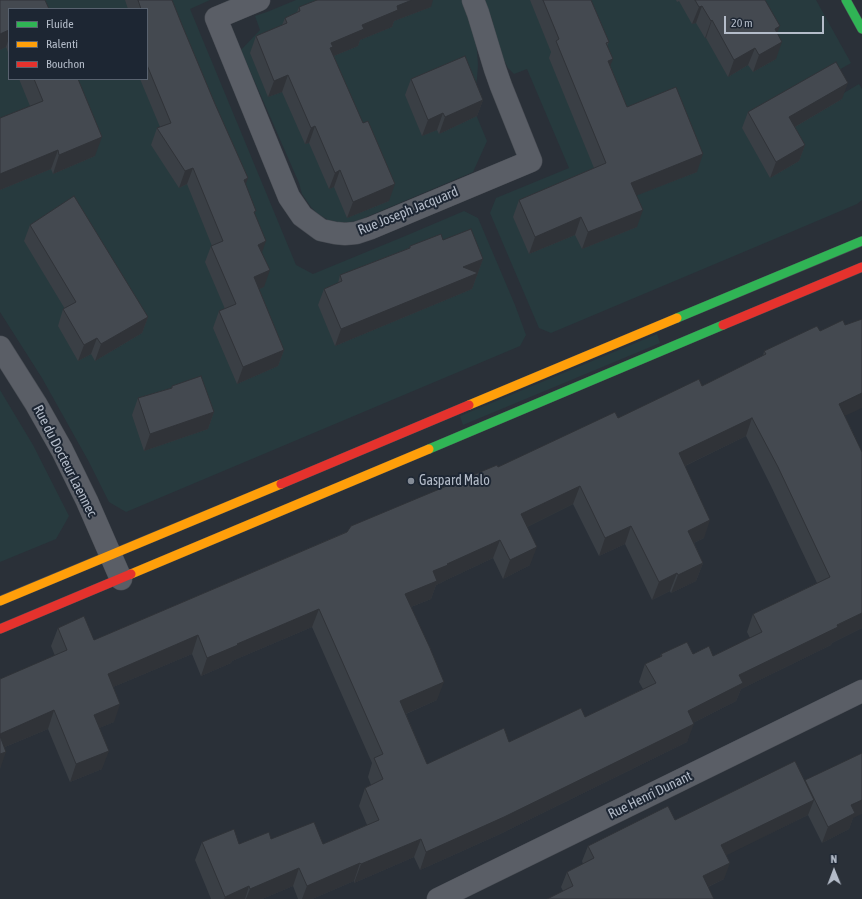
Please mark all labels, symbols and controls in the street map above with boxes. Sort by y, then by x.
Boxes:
legend [8,8,148,80]
scale bar [726,8,826,34]
text: 20 m [731,16,753,30]
text: Fluide [46,17,74,31]
text: Ralenti [46,37,78,51]
text: Bouchon [46,57,85,71]
street label: Rue Joseph Jacquard [355,183,461,239]
street label: Rue du Docteur Laennec [30,402,100,520]
place label: Gaspard Malo [419,473,490,489]
marker: Gaspard Malo [406,476,416,486]
street label: Rue Henri Dunant [605,767,695,823]
north arrow [814,851,854,891]
text: N [830,853,837,865]

